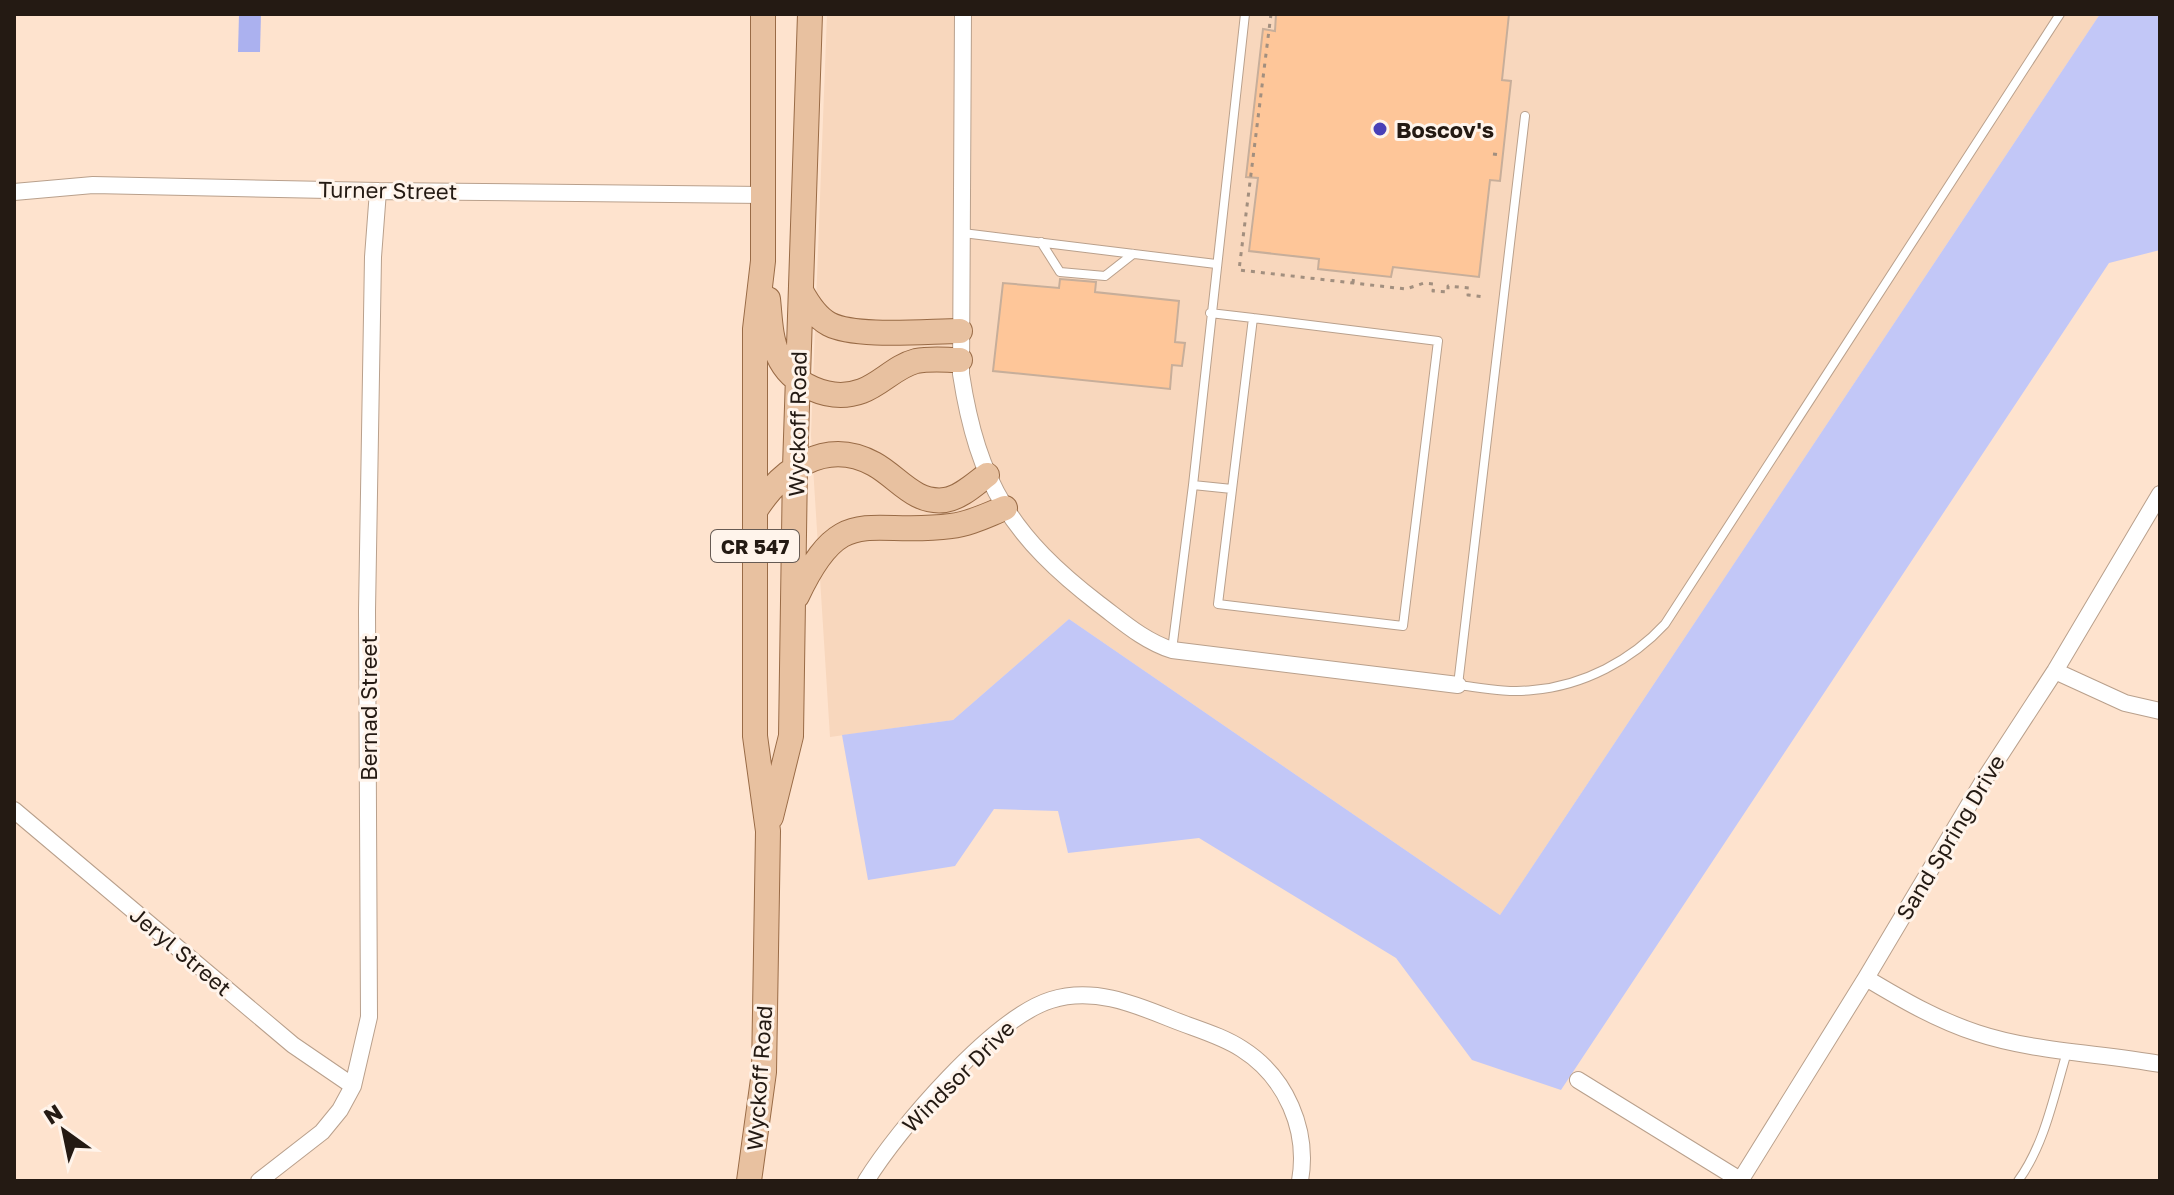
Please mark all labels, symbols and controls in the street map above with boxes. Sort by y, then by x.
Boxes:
place label: Boscov's [1396,116,1494,143]
marker: Boscov's [1371,120,1389,138]
street label: Turner Street [318,175,458,205]
street label: Wyckoff Road [782,351,812,497]
road number: CR 547 [711,530,799,562]
street label: Bernad Street [355,635,382,781]
street label: Sand Spring Drive [1890,749,2010,925]
street label: Jeryl Street [125,901,237,1001]
street label: Wyckoff Road [740,1004,778,1152]
street label: Windsor Drive [896,1014,1020,1138]
north arrow [24,1091,104,1171]
text: N [38,1098,67,1130]

